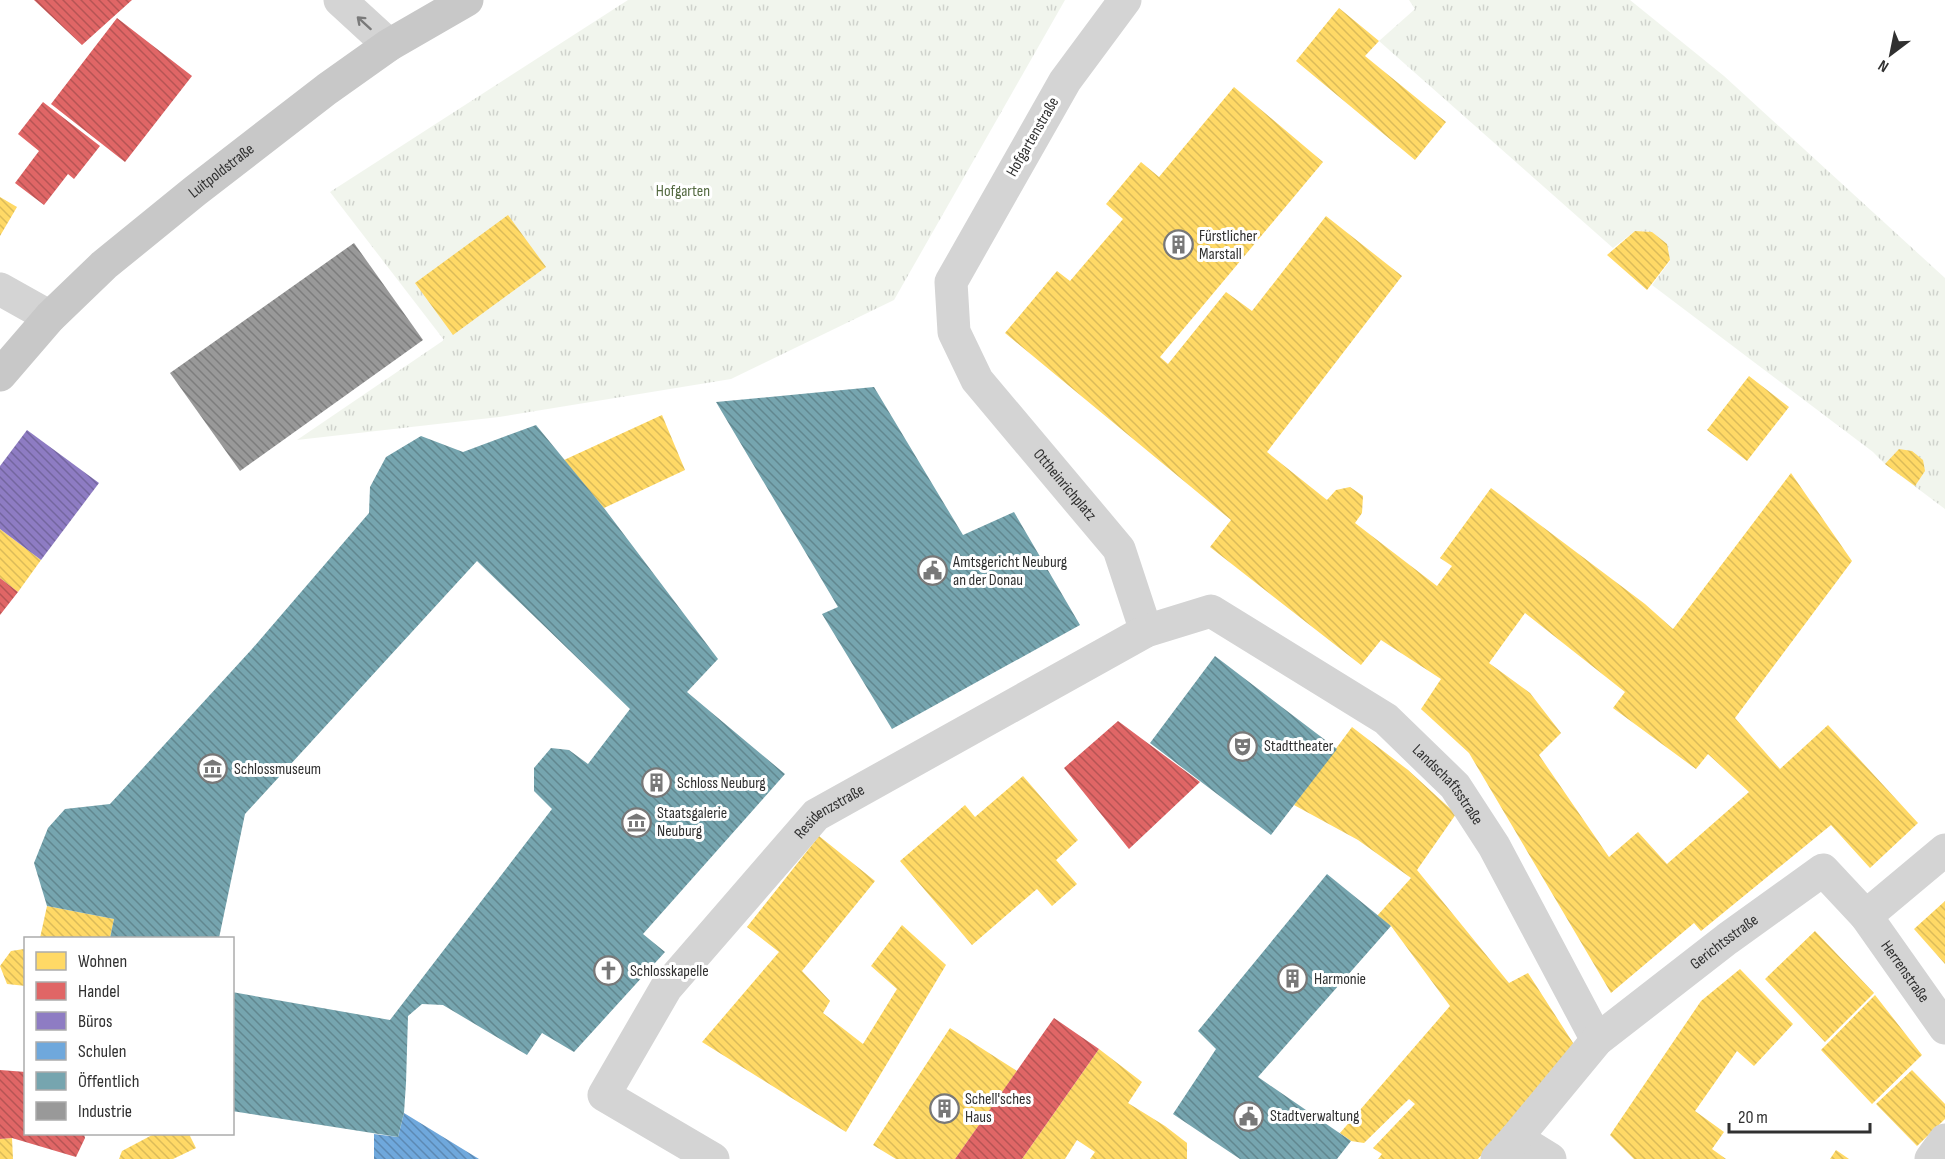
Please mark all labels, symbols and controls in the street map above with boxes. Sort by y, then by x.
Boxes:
one-way arrow [357,15,372,30]
north arrow [1861,24,1921,84]
text: N [1875,55,1893,76]
street label: Hofgartenstraße [1003,94,1063,180]
street label: Luitpoldstraße [185,139,258,202]
park label: Hofgarten [656,182,710,201]
place label: Fürstlicher Marstall [1199,227,1258,264]
building icon: Fürstlicher Marstall [1162,229,1194,261]
street label: Ottheinrichplatz [1029,445,1101,525]
place label: Amtsgericht Neuburg an der Donau [952,553,1067,590]
public building icon: Amtsgericht Neuburg an der Donau [916,555,948,587]
theatre icon: Stadttheater [1227,730,1259,762]
place label: Stadttheater [1264,737,1334,756]
street label: Landschaftsstraße [1408,740,1487,828]
museum icon: Schlossmuseum [197,753,229,785]
place label: Schlossmuseum [234,760,321,779]
building icon: Schloss Neuburg [640,767,672,799]
place label: Schloss Neuburg [677,774,766,793]
street label: Residenzstraße [790,780,868,843]
place label: Staatsgalerie Neuburg [657,804,727,841]
museum icon: Staatsgalerie Neuburg [620,806,652,838]
street label: Gerichtsstraße [1686,910,1762,974]
legend [24,937,234,1135]
street label: Herrenstraße [1877,937,1933,1006]
text: Wohnen [78,951,127,972]
church icon: Schlosskapelle [593,955,625,987]
place label: Schlosskapelle [630,962,709,981]
building icon: Harmonie [1277,963,1309,995]
place label: Harmonie [1314,970,1366,989]
text: Handel [78,981,120,1002]
text: Büros [78,1011,112,1032]
text: Schulen [78,1041,126,1062]
text: Öffentlich [78,1071,139,1092]
place label: Schell'sches Haus [965,1090,1031,1127]
building icon: Schell'sches Haus [928,1092,960,1124]
scale bar [1729,1096,1870,1134]
public building icon: Stadtverwaltung [1233,1100,1265,1132]
text: Industrie [78,1101,132,1122]
place label: Stadtverwaltung [1270,1107,1359,1126]
text: 20 m [1738,1107,1768,1128]

